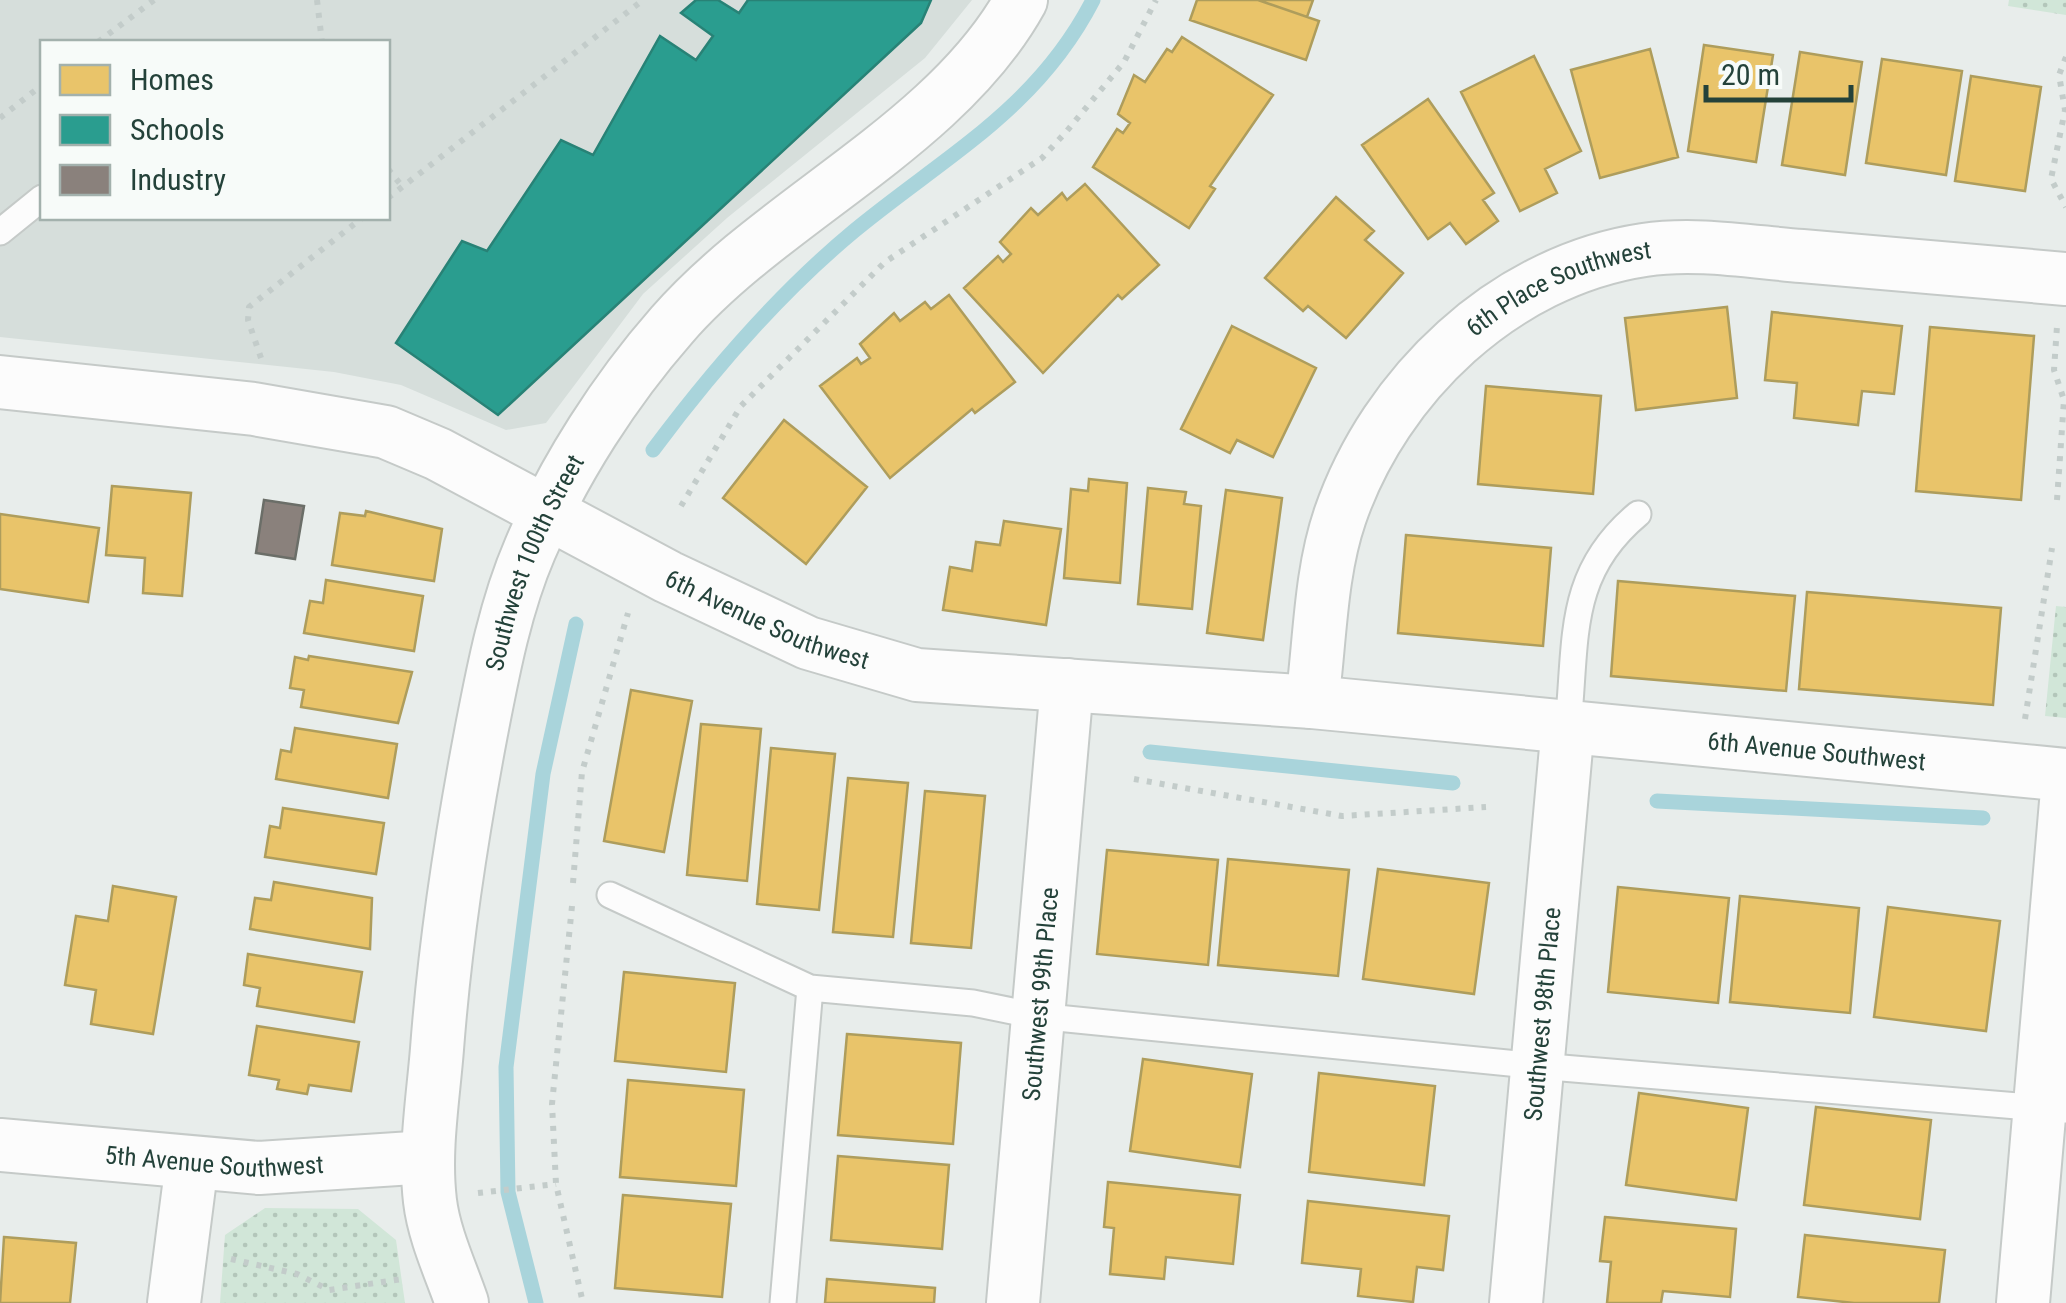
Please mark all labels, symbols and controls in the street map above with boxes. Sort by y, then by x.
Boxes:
legend [40,40,390,220]
scale bar [1706,40,1851,102]
text: 20 m [1721,57,1780,92]
text: Homes [130,62,214,97]
text: Schools [130,112,225,147]
text: Industry [130,162,226,197]
street label: 6th Place Southwest [1460,235,1653,342]
street label: Southwest 100th Street [480,450,590,674]
street label: 6th Avenue Southwest [660,564,873,675]
street label: 6th Avenue Southwest [1706,726,1927,776]
street label: Southwest 99th Place [1017,886,1064,1102]
street label: Southwest 98th Place [1518,906,1567,1122]
street label: 5th Avenue Southwest [104,1140,324,1183]

